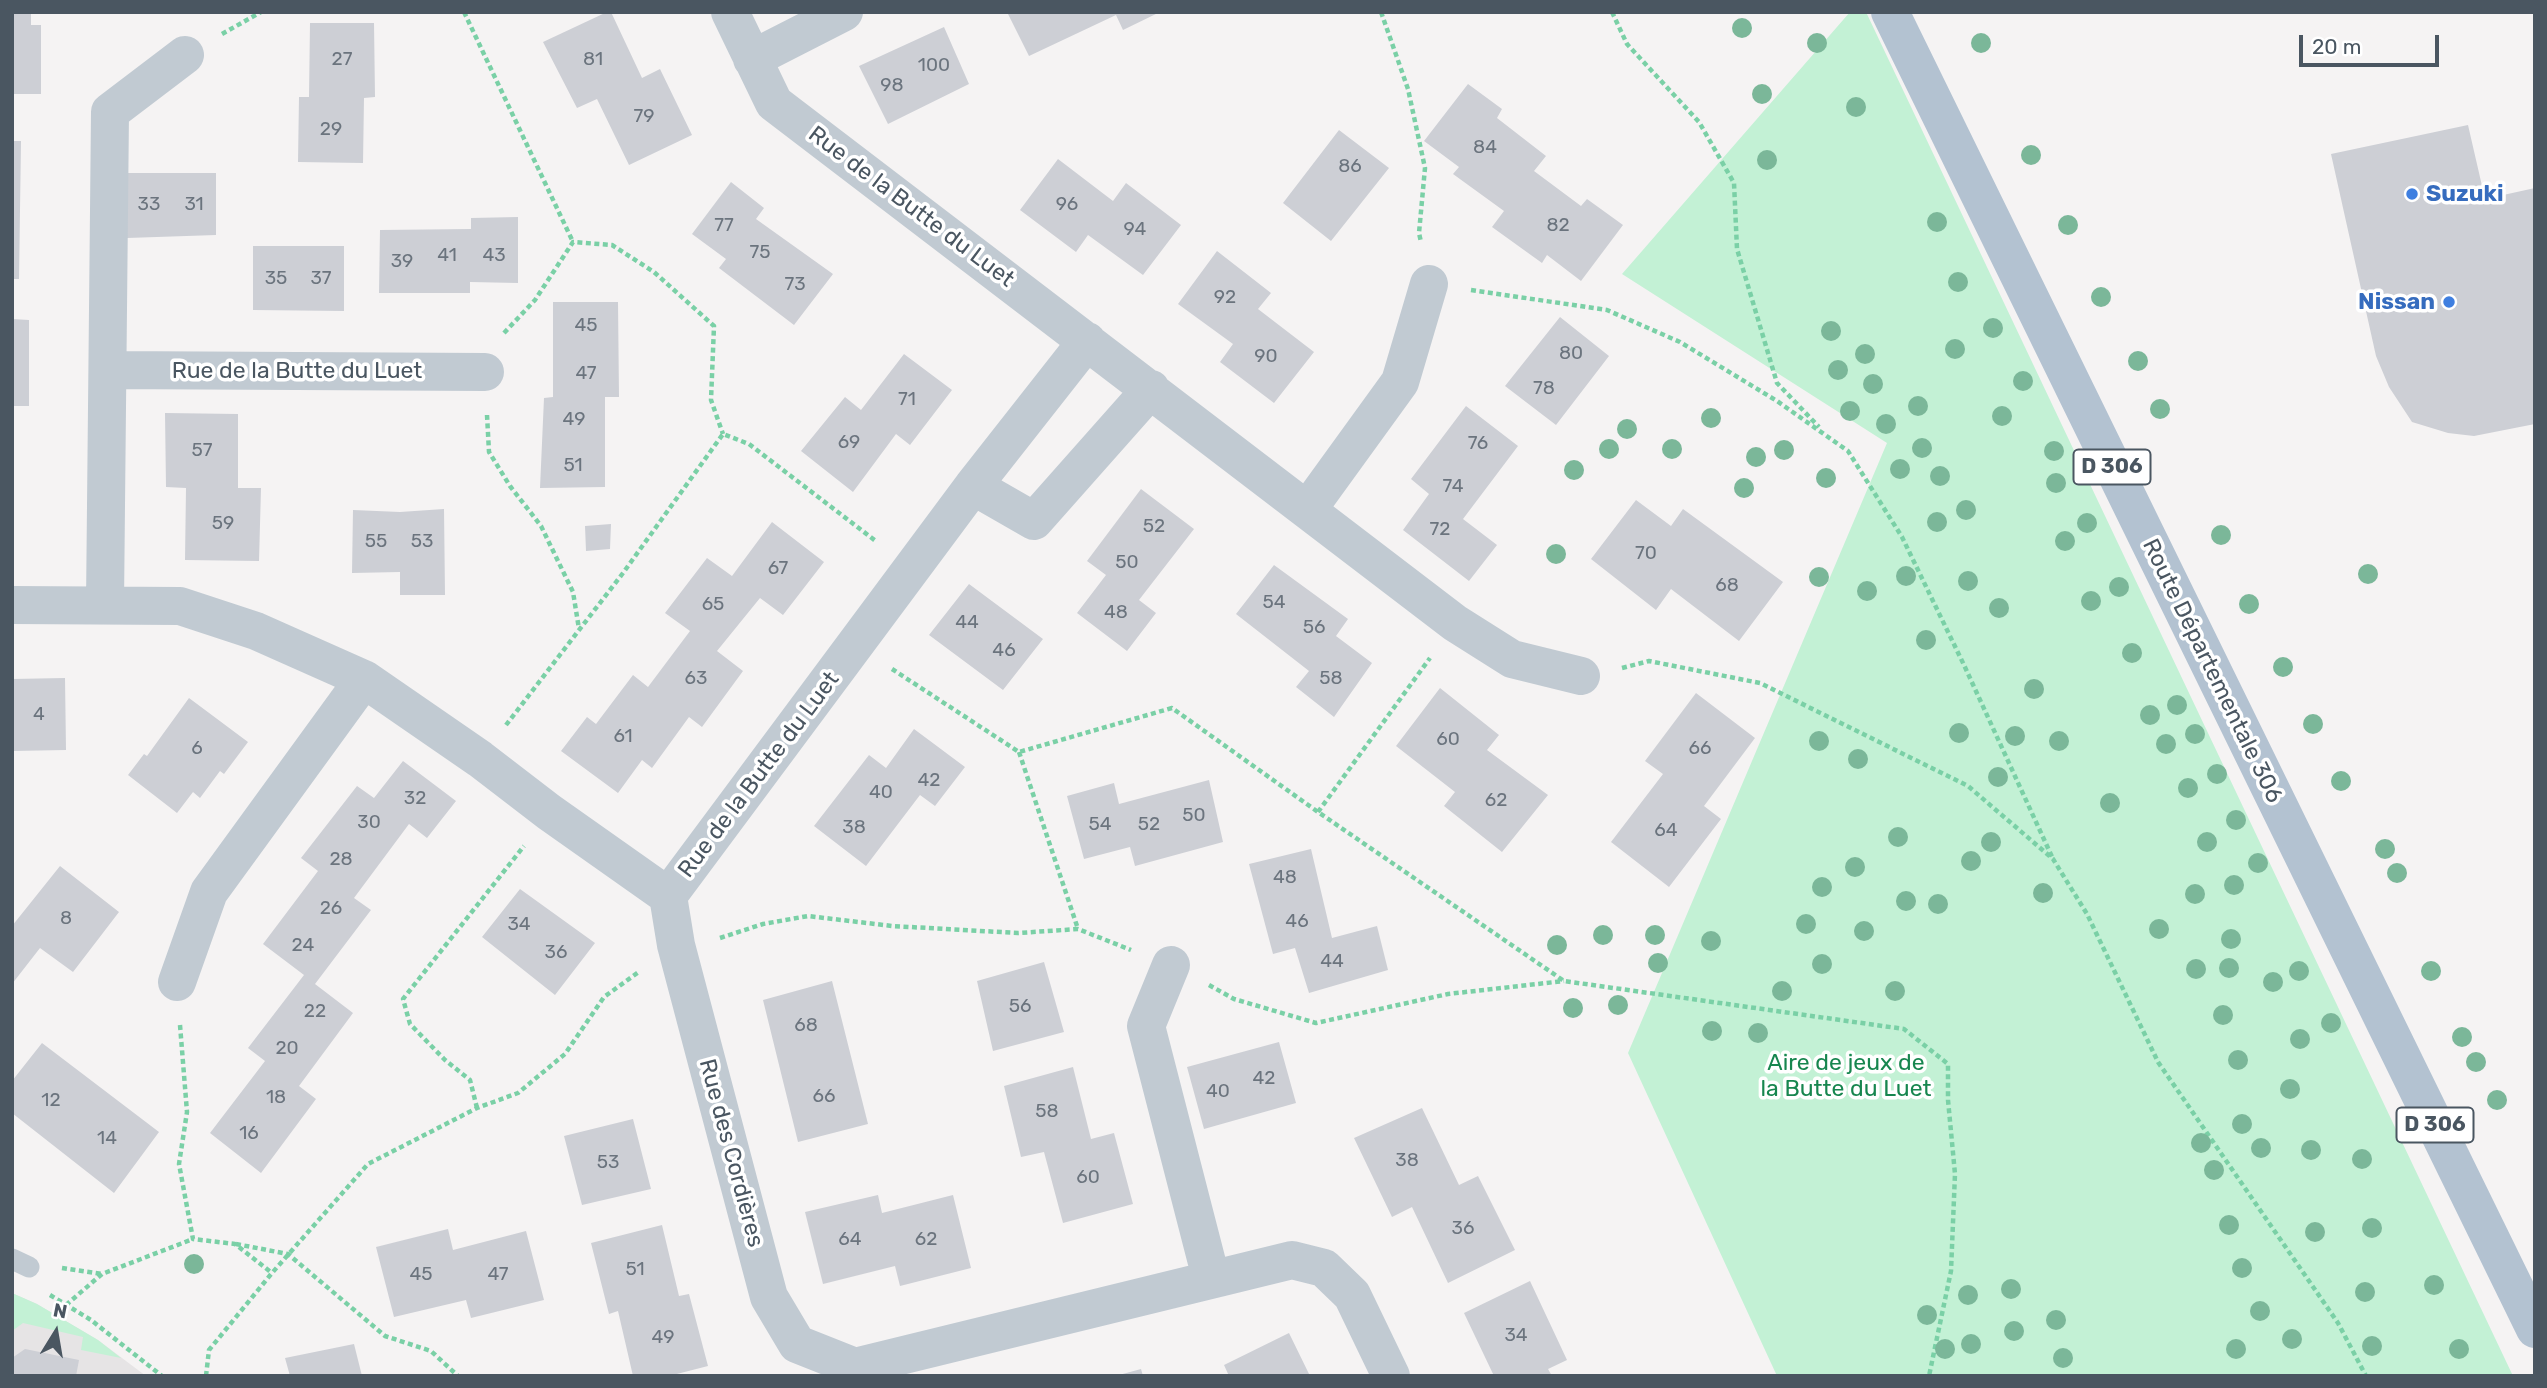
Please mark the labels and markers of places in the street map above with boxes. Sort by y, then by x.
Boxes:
place label: Suzuki [2426,180,2503,208]
marker: Suzuki [2404,186,2420,202]
place label: Nissan [2358,288,2435,316]
marker: Nissan [2441,294,2457,310]

